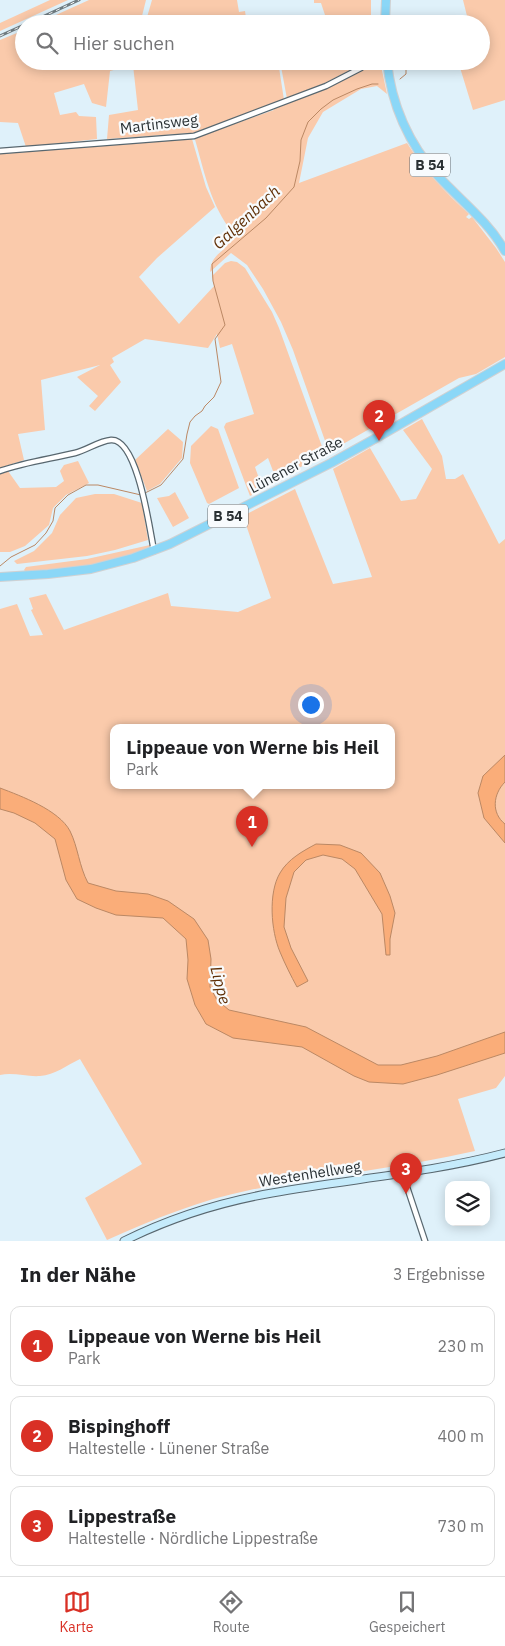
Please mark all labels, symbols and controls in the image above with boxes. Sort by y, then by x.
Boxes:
search box [15,15,490,70]
icon: search [33,29,61,57]
text: Hier suchen [73,31,175,55]
street label: Martinsweg [119,109,199,138]
road number: B 54 [410,154,450,176]
water label: Galgenbach [208,181,284,253]
pin: 2 [363,400,395,441]
street label: Lünener Straße [246,432,346,497]
road number: B 54 [208,504,248,528]
your location [298,692,324,718]
popup [110,724,395,789]
text: Lippeaue von Werne bis Heil [126,735,379,759]
text: Park [126,759,159,779]
pin: 1 [236,806,268,847]
water label: Lippe [206,964,236,1006]
pin: 3 [390,1153,422,1194]
street label: Westenhellweg [258,1156,362,1191]
map controls [445,1181,490,1226]
button: layers [445,1181,490,1226]
text: In der Nähe [20,1260,136,1288]
text: 3 Ergebnisse [393,1264,485,1284]
text: Lippeaue von Werne bis Heil [68,1324,321,1348]
text: 1 [32,1336,42,1356]
text: 230 m [437,1336,484,1356]
text: Park [68,1348,100,1368]
text: Bispinghoff [68,1414,170,1438]
text: 2 [32,1426,42,1446]
text: 400 m [437,1426,484,1446]
text: Haltestelle · Lünener Straße [68,1438,269,1458]
text: Lippestraße [68,1504,176,1528]
text: 3 [32,1516,42,1536]
text: 730 m [437,1516,484,1536]
text: Haltestelle · Nördliche Lippestraße [68,1528,318,1548]
tab: Karte [60,1588,94,1636]
tab: Route [213,1588,250,1636]
tab: Gespeichert [369,1588,445,1636]

